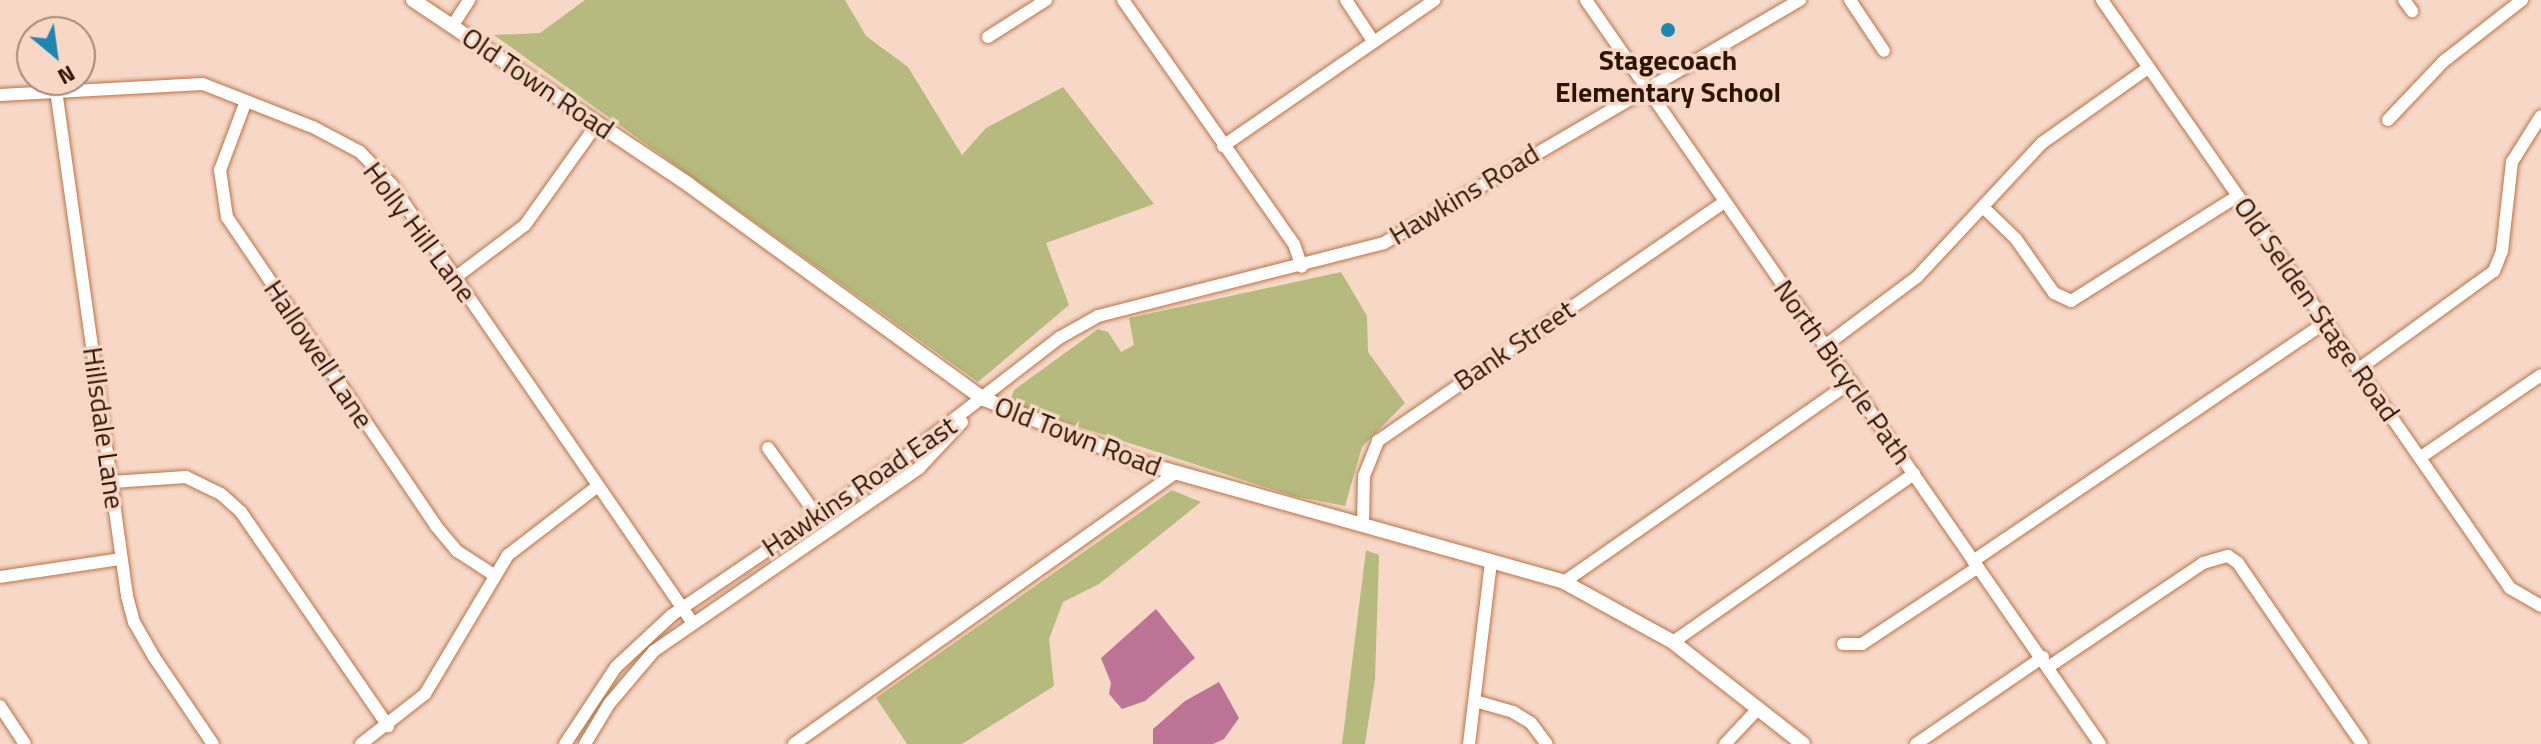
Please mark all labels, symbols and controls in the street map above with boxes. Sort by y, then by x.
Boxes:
north arrow [16,16,96,96]
street label: Old Town Road [456,20,620,146]
marker: Stagecoach Elementary School [1659,21,1677,39]
place label: Stagecoach Elementary School [1555,43,1781,109]
text: N [52,57,82,94]
street label: Hawkins Road [1383,136,1545,252]
street label: Holly Hill Lane [356,155,484,309]
street label: Old Selden Stage Road [2227,190,2407,428]
street label: Hallowell Lane [257,273,381,435]
street label: North Bicycle Path [1767,273,1919,471]
street label: Bank Street [1447,292,1581,398]
street label: Hillsdale Lane [76,345,132,511]
street label: Old Town Road [990,389,1166,483]
street label: Hawkins Road East [755,409,963,563]

